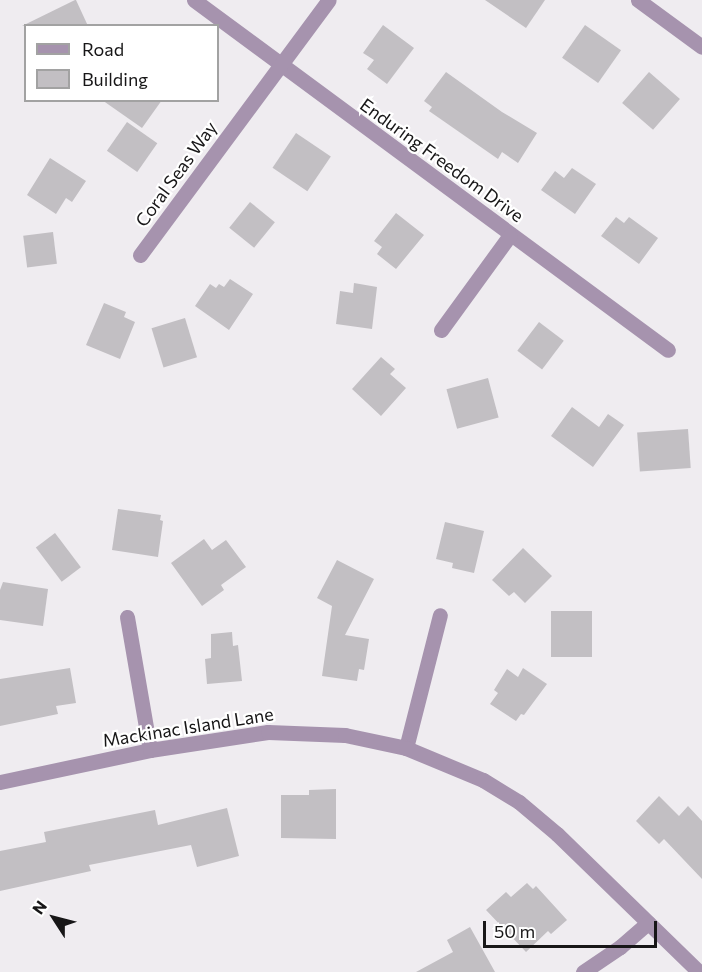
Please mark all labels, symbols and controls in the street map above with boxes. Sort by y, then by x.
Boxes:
legend [24,24,219,102]
text: Road [82,38,124,60]
text: Building [82,68,148,90]
street label: Enduring Freedom Drive [356,94,528,226]
street label: Coral Seas Way [131,117,221,231]
street label: Mackinac Island Lane [101,703,275,751]
north arrow [24,888,84,948]
text: N [28,897,50,918]
scale bar [486,909,660,947]
text: 50 m [494,920,535,942]

